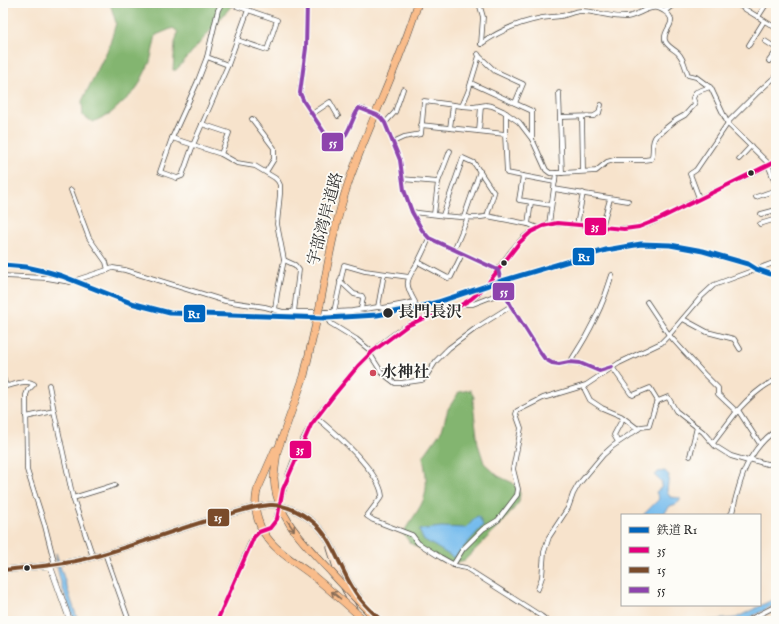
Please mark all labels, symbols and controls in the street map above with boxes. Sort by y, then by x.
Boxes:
line badge: 55 [321,132,344,152]
text: 55 [329,136,337,150]
unlabelled marker [746,168,756,178]
street label: 宇部湾岸道路 [304,170,348,268]
line badge: 35 [584,217,607,236]
text: 35 [591,220,599,234]
line badge: R1 [572,247,595,266]
text: R1 [578,251,590,265]
unlabelled marker [499,258,509,268]
line badge: 55 [492,282,515,301]
text: 55 [500,285,508,299]
place label: 長門長沢 [398,303,462,323]
line badge: R1 [183,304,206,323]
marker: 長門長沢 [381,306,395,320]
text: R1 [188,308,200,322]
place label: 水神社 [381,363,429,383]
marker: 水神社 [368,368,378,378]
line badge: 35 [289,440,312,459]
text: 35 [296,443,304,457]
line badge: 15 [207,508,230,527]
text: 15 [214,511,222,525]
legend [621,514,761,606]
one-way arrow [287,520,295,531]
text: 鉄道 R1 [656,523,697,538]
text: 35 [657,543,666,558]
unlabelled marker [22,563,32,573]
text: 15 [657,563,666,578]
text: 55 [657,583,666,598]
one-way arrow [331,591,341,600]

